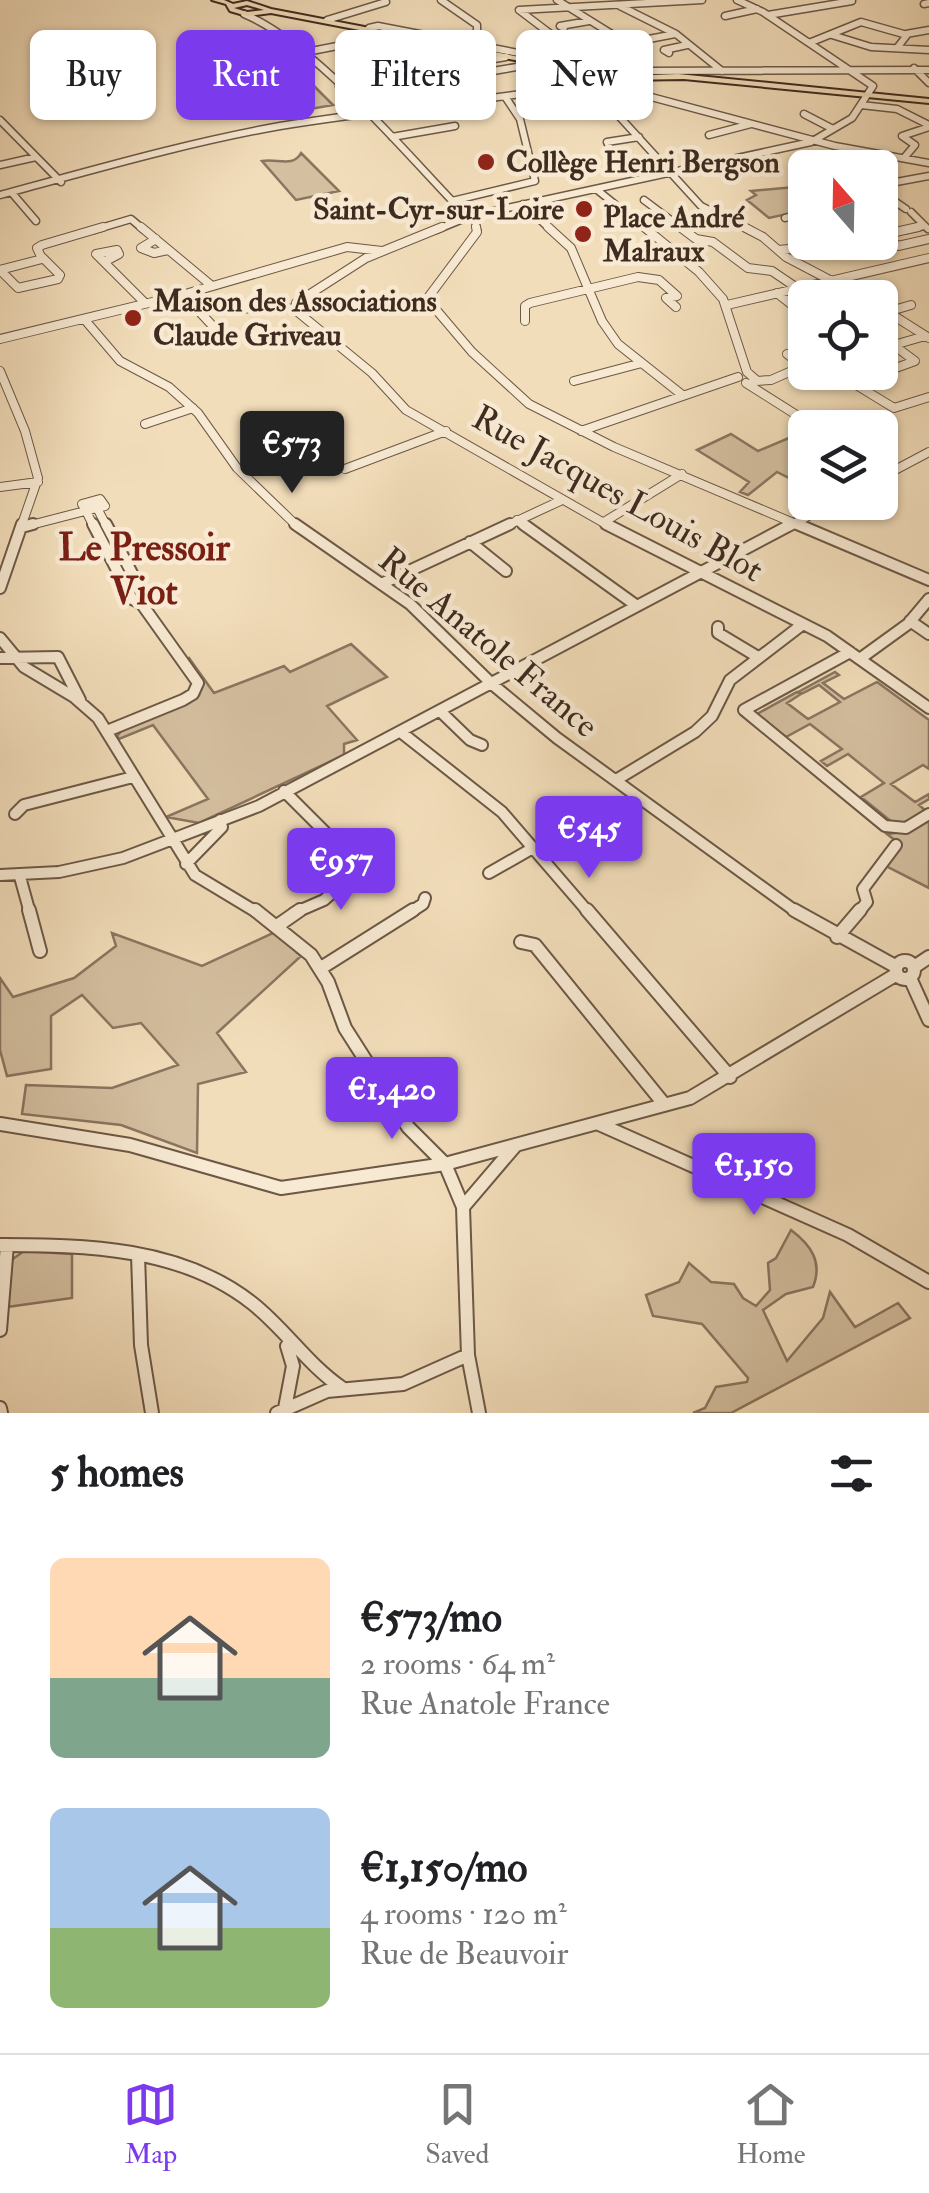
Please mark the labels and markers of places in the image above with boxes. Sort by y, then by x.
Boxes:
place label: Collège Henri Bergson [506,144,780,181]
marker: Collège Henri Bergson [475,151,497,173]
place label: Saint-Cyr-sur-Loire [313,191,564,228]
marker: Saint-Cyr-sur-Loire [573,198,595,220]
place label: Place André Malraux [602,199,746,270]
marker: Place André Malraux [572,223,594,245]
place label: Maison des Associations Claude Griveau [152,283,437,354]
marker: Maison des Associations Claude Griveau [122,307,144,329]
pin: €573 [233,411,351,496]
pin: €545 [530,796,648,881]
pin: €957 [282,828,400,913]
pin: €1,420 [311,1057,473,1142]
pin: €1,150 [673,1133,835,1218]

